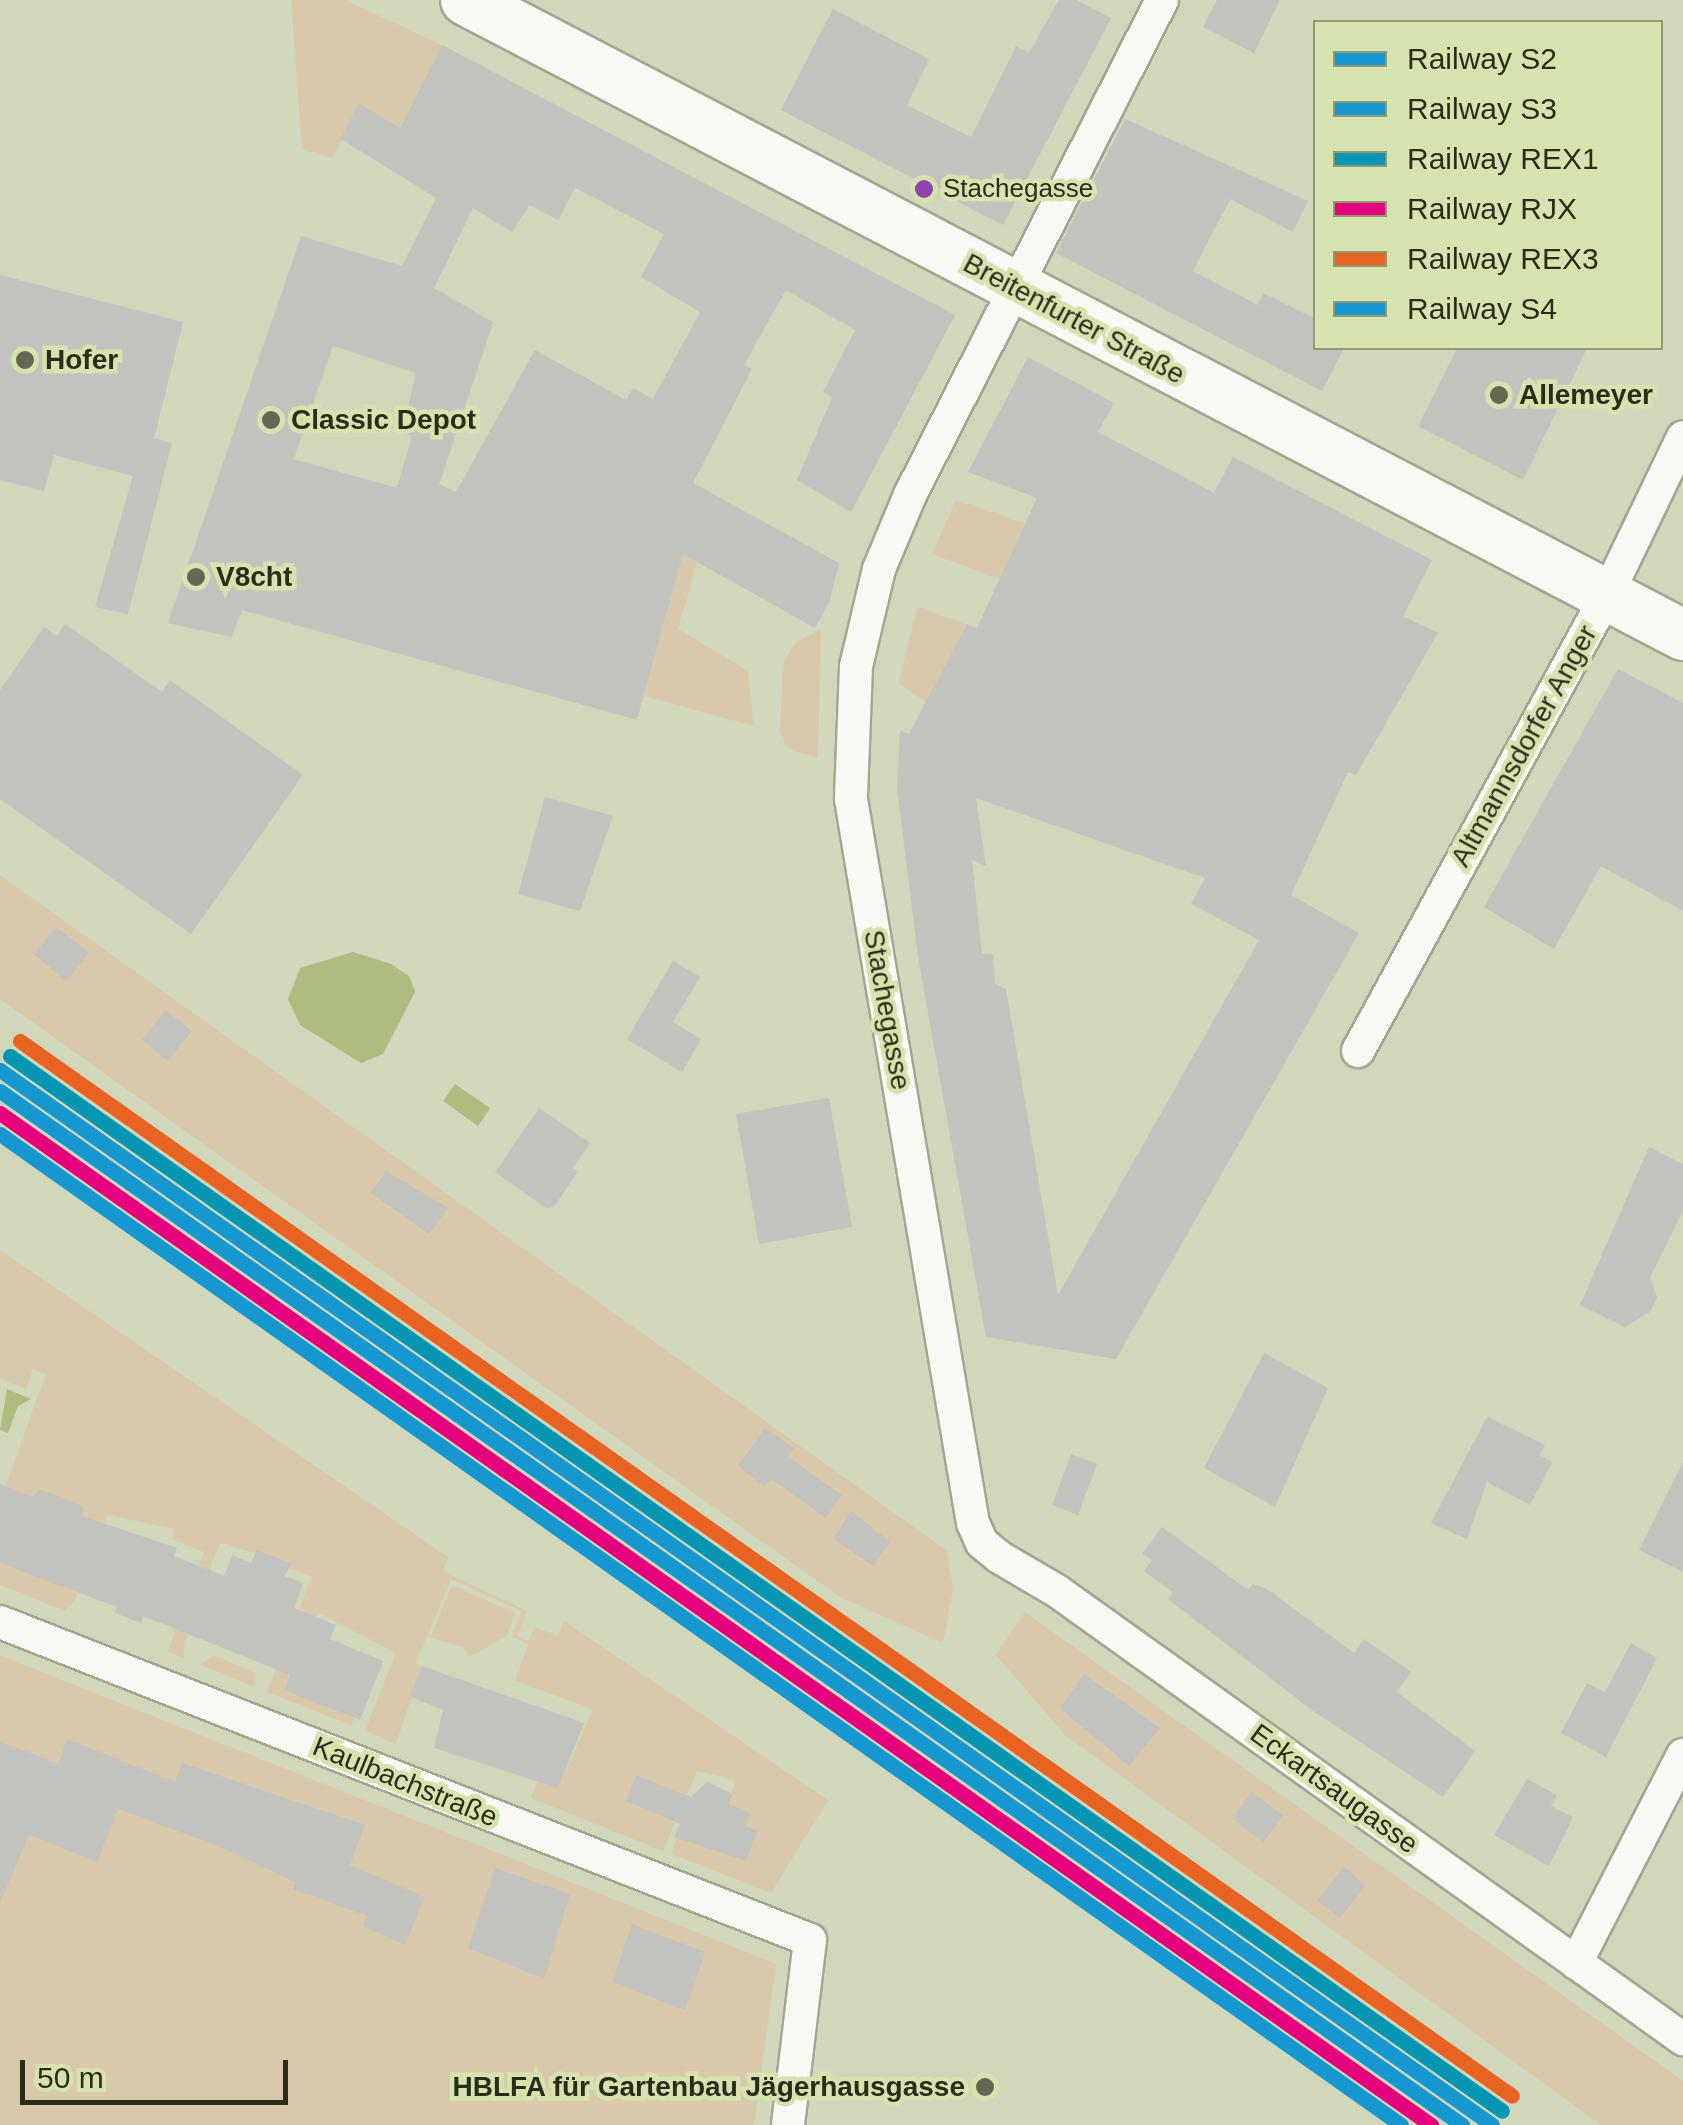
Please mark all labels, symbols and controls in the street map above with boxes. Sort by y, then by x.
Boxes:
legend [1313,20,1663,350]
text: Railway S2 [1407,42,1557,75]
text: Railway S3 [1407,92,1557,125]
text: Railway REX1 [1407,142,1599,175]
place label: Stachegasse [943,173,1093,205]
marker: Stachegasse [914,179,934,199]
text: Railway RJX [1407,192,1577,225]
text: Railway REX3 [1407,242,1599,275]
street label: Breitenfurter Straße [958,246,1190,392]
text: Railway S4 [1407,292,1557,325]
place label: Hofer [45,343,118,377]
marker: Hofer [14,349,36,371]
place label: Allemeyer [1519,378,1653,412]
marker: Allemeyer [1488,384,1510,406]
place label: Classic Depot [291,403,476,437]
marker: Classic Depot [260,409,282,431]
place label: V8cht [216,560,292,594]
marker: V8cht [185,566,207,588]
street label: Altmannsdorfer Anger [1443,619,1605,873]
street label: Stachegasse [856,927,918,1093]
street label: Eckartsaugasse [1244,1717,1424,1861]
street label: Kaulbachstraße [308,1730,502,1834]
scale bar [25,2040,292,2102]
text: 50 m [37,2061,104,2094]
place label: HBLFA für Gartenbau Jägerhausgasse [452,2070,965,2104]
marker: HBLFA für Gartenbau Jägerhausgasse [974,2076,996,2098]

